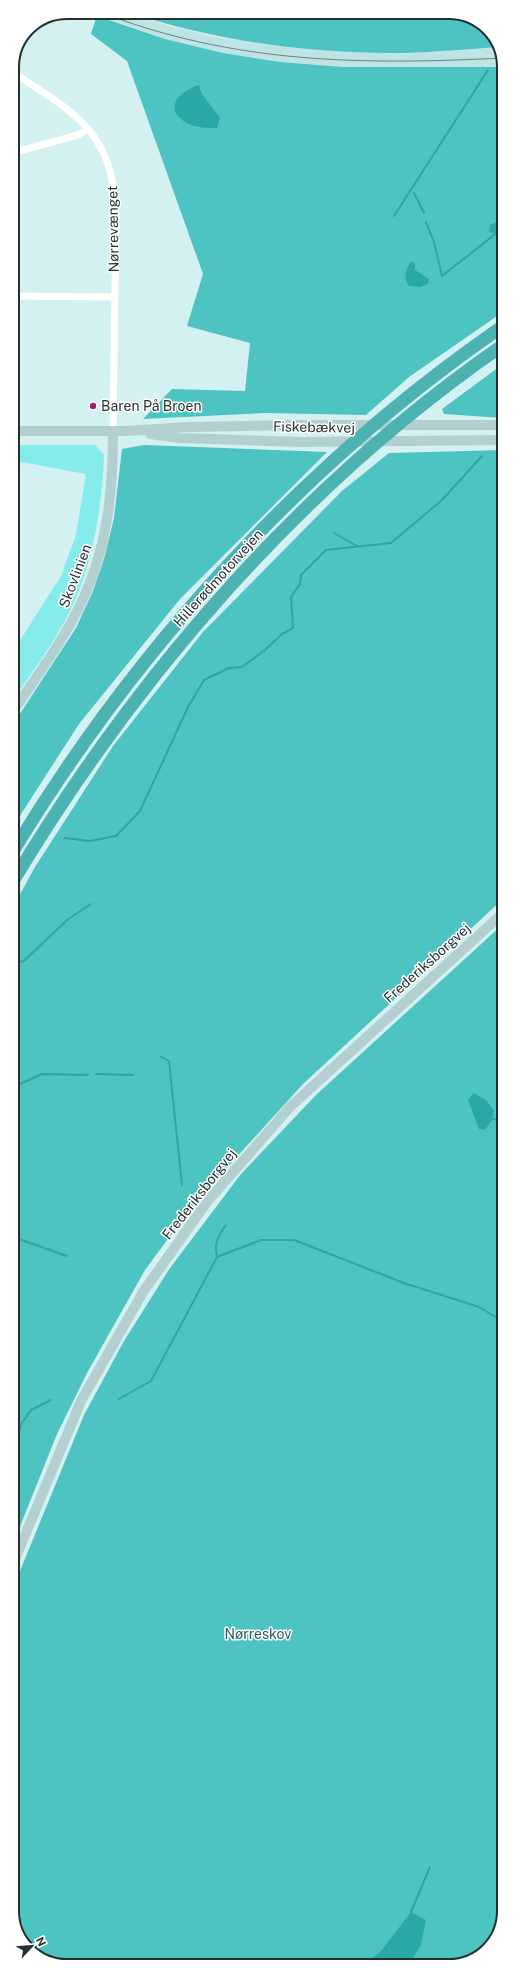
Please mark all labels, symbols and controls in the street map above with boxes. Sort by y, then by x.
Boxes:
street label: Nørrevænget [104,186,122,272]
place label: Baren På Broen [101,398,202,414]
marker: Baren På Broen [88,401,98,411]
street label: Fiskebækvej [273,418,355,436]
street label: Hillerødmotorvejen [170,526,266,630]
street label: Skovlinien [56,542,94,610]
street label: Frederiksborgvej [381,920,473,1006]
street label: Frederiksborgvej [159,1146,239,1242]
park label: Nørreskov [225,1626,291,1642]
north arrow [12,1926,52,1966]
text: N [34,1935,48,1948]

